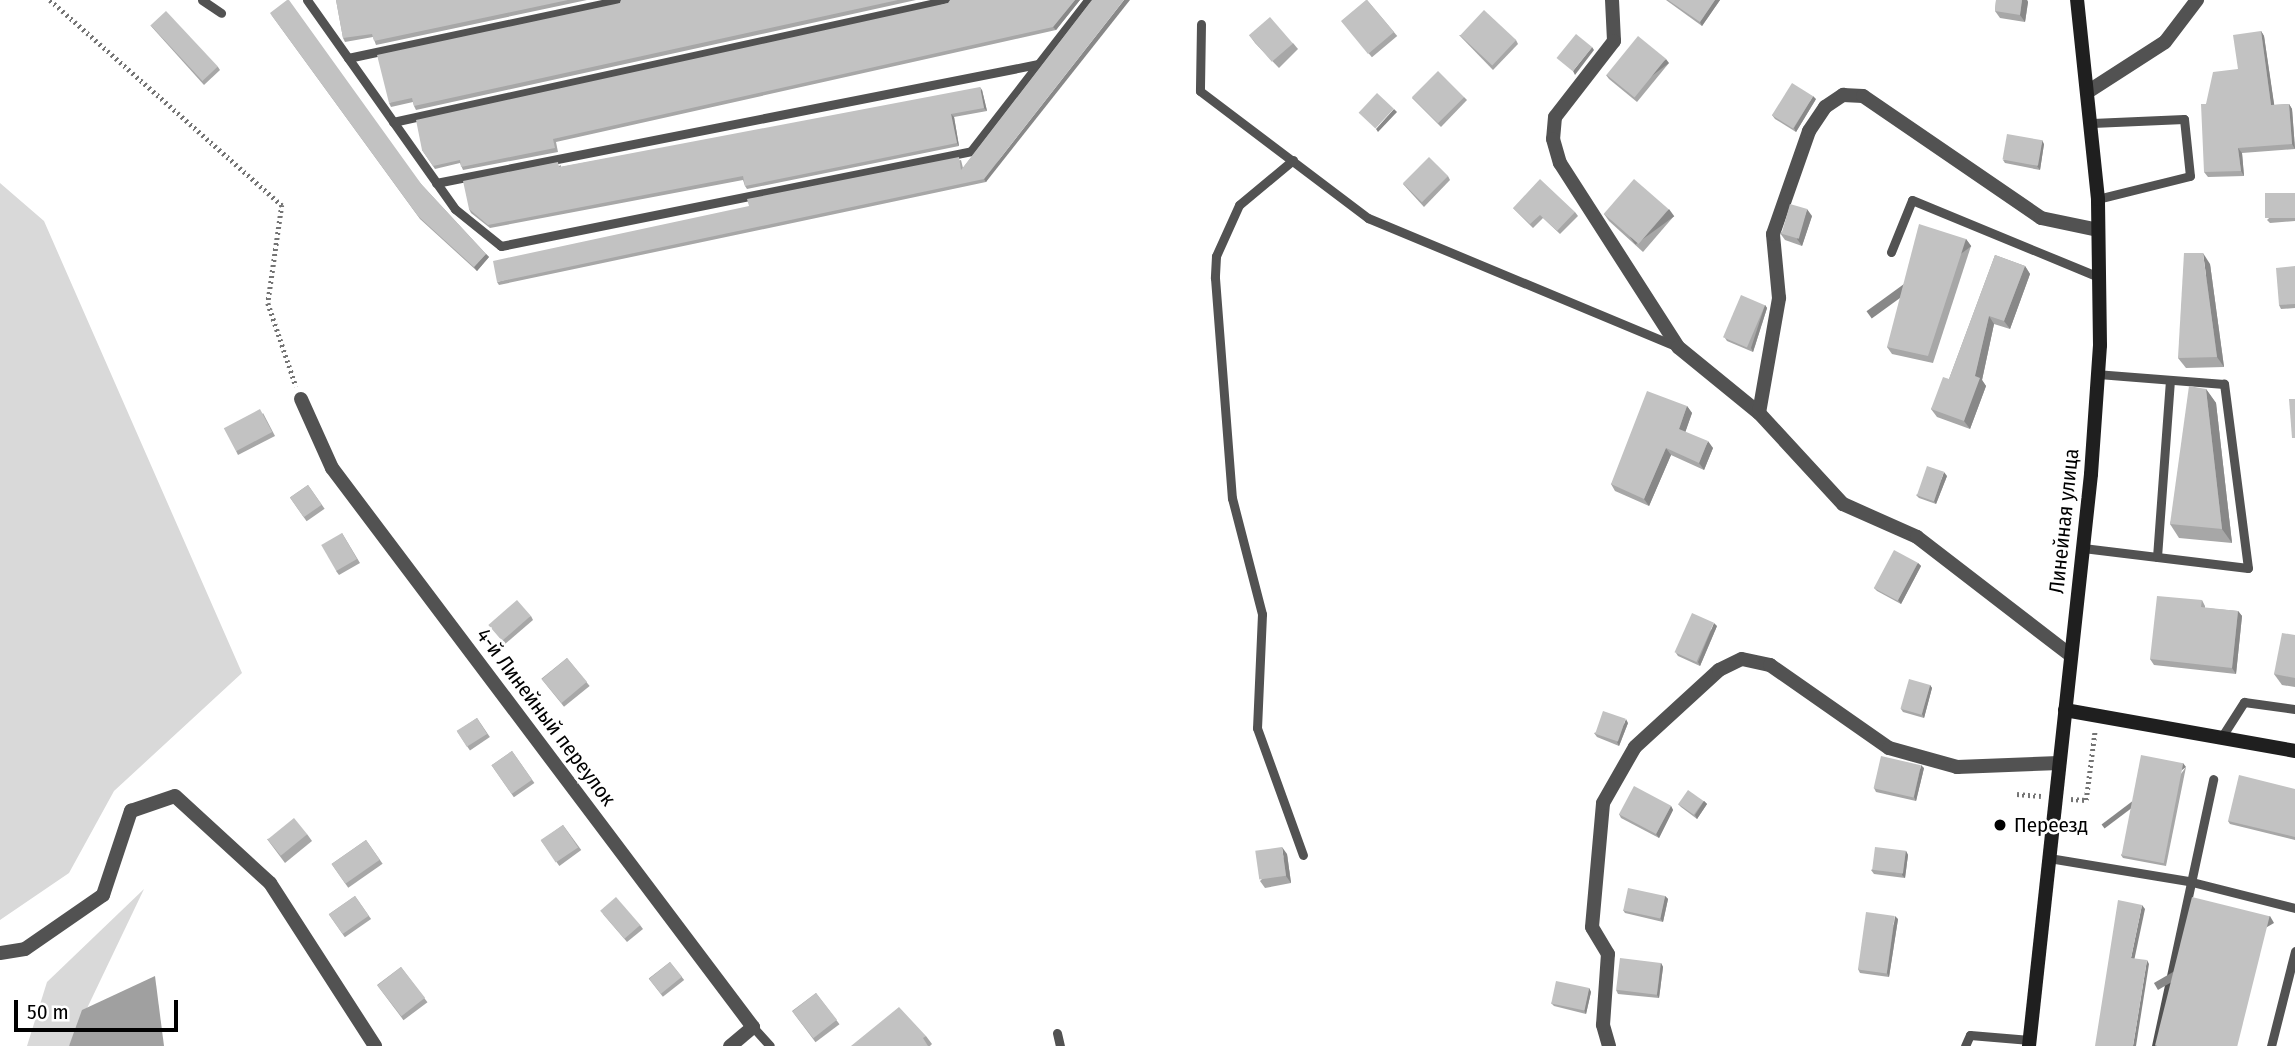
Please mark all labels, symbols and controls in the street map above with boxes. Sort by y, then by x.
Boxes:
street label: Линейная улица [2044,447,2084,595]
street label: 4-й Линейный переулок [471,623,621,811]
place label: Переезд [2014,812,2088,838]
marker: Переезд [1992,817,2008,833]
scale bar [18,986,182,1030]
text: 50 m [27,999,69,1025]

